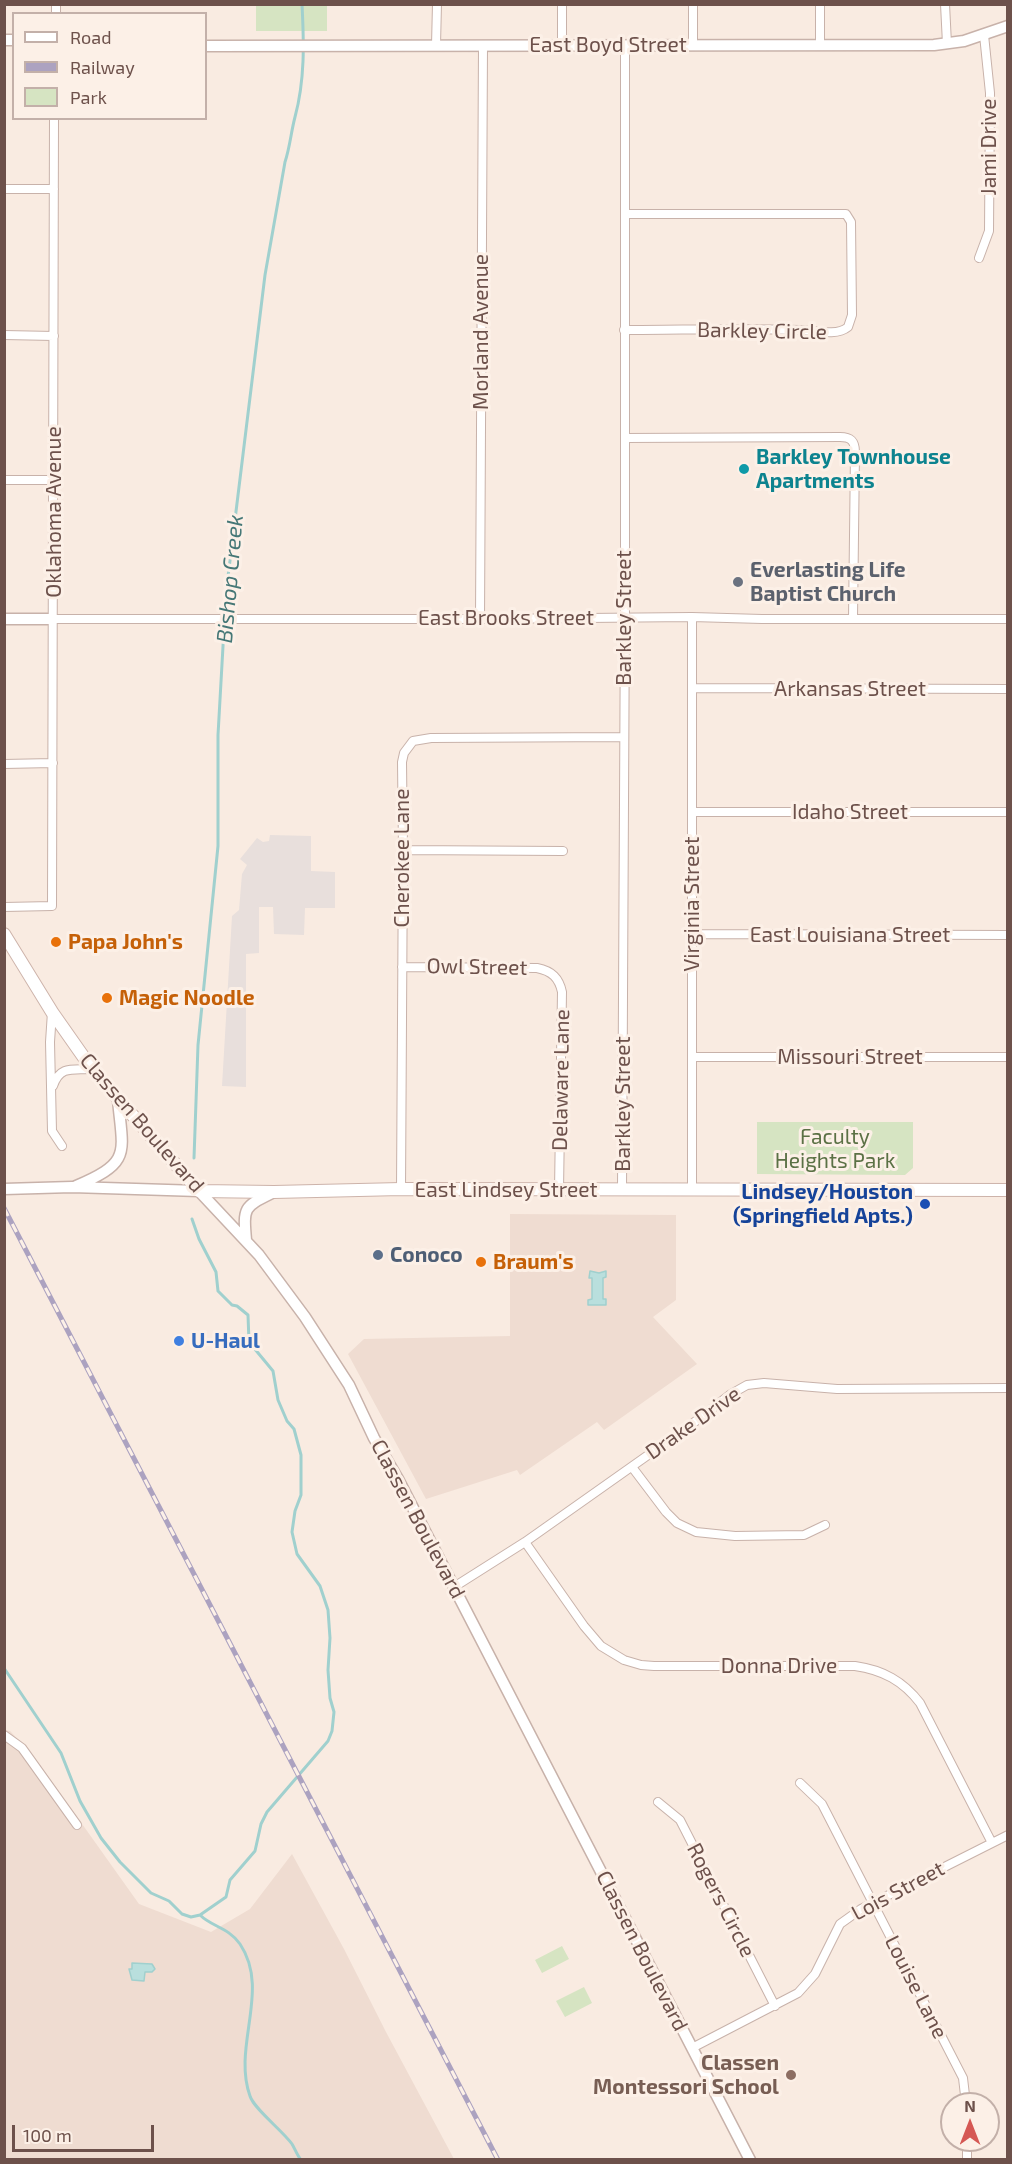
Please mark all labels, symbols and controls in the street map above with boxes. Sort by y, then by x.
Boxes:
legend [12,12,207,120]
text: Road [70,26,111,48]
street label: East Boyd Street [529,32,687,58]
text: Railway [70,56,135,78]
text: Park [70,86,107,108]
street label: Jami Drive [976,99,1002,195]
street label: Morland Avenue [468,254,494,410]
street label: Barkley Circle [697,317,827,345]
street label: Oklahoma Avenue [41,426,67,598]
place label: Barkley Townhouse Apartments [756,444,951,494]
marker: Barkley Townhouse Apartments [737,462,751,476]
water label: Bishop Creek [211,514,249,644]
street label: Barkley Street [611,550,637,686]
place label: Everlasting Life Baptist Church [750,557,906,607]
marker: Everlasting Life Baptist Church [731,575,745,589]
street label: East Brooks Street [418,605,594,631]
street label: Arkansas Street [774,676,926,702]
street label: Cherokee Lane [389,789,415,927]
street label: Idaho Street [792,799,908,825]
street label: Virginia Street [679,836,705,972]
street label: East Louisiana Street [750,922,950,948]
place label: Papa John's [68,929,183,955]
marker: Papa John's [49,935,63,949]
street label: Owl Street [426,954,528,980]
place label: Magic Noodle [119,985,255,1011]
marker: Magic Noodle [100,991,114,1005]
street label: Delaware Lane [547,1009,575,1151]
street label: Barkley Street [610,1036,636,1172]
street label: Missouri Street [777,1044,923,1070]
street label: Classen Boulevard [75,1048,209,1198]
park label: Faculty Heights Park [775,1124,895,1174]
street label: East Lindsey Street [415,1177,597,1203]
place label: Lindsey/Houston (Springfield Apts.) [733,1179,913,1229]
marker: Lindsey/Houston (Springfield Apts.) [918,1197,932,1211]
place label: Conoco [390,1242,463,1268]
marker: Conoco [371,1248,385,1262]
place label: Braum's [493,1249,574,1275]
marker: Braum's [474,1255,488,1269]
place label: U-Haul [191,1328,260,1354]
marker: U-Haul [172,1334,186,1348]
street label: Drake Drive [641,1381,745,1465]
street label: Classen Boulevard [365,1435,471,1603]
street label: Donna Drive [721,1653,837,1679]
street label: Rogers Circle [681,1839,761,1961]
street label: Lois Street [847,1856,949,1926]
street label: Classen Boulevard [591,1867,693,2035]
street label: Louise Lane [879,1931,953,2043]
place label: Classen Montessori School [593,2050,779,2100]
marker: Classen Montessori School [784,2068,798,2082]
north arrow [940,2092,1000,2152]
text: N [964,2096,976,2115]
scale bar [15,2113,158,2151]
text: 100 m [23,2124,72,2146]

